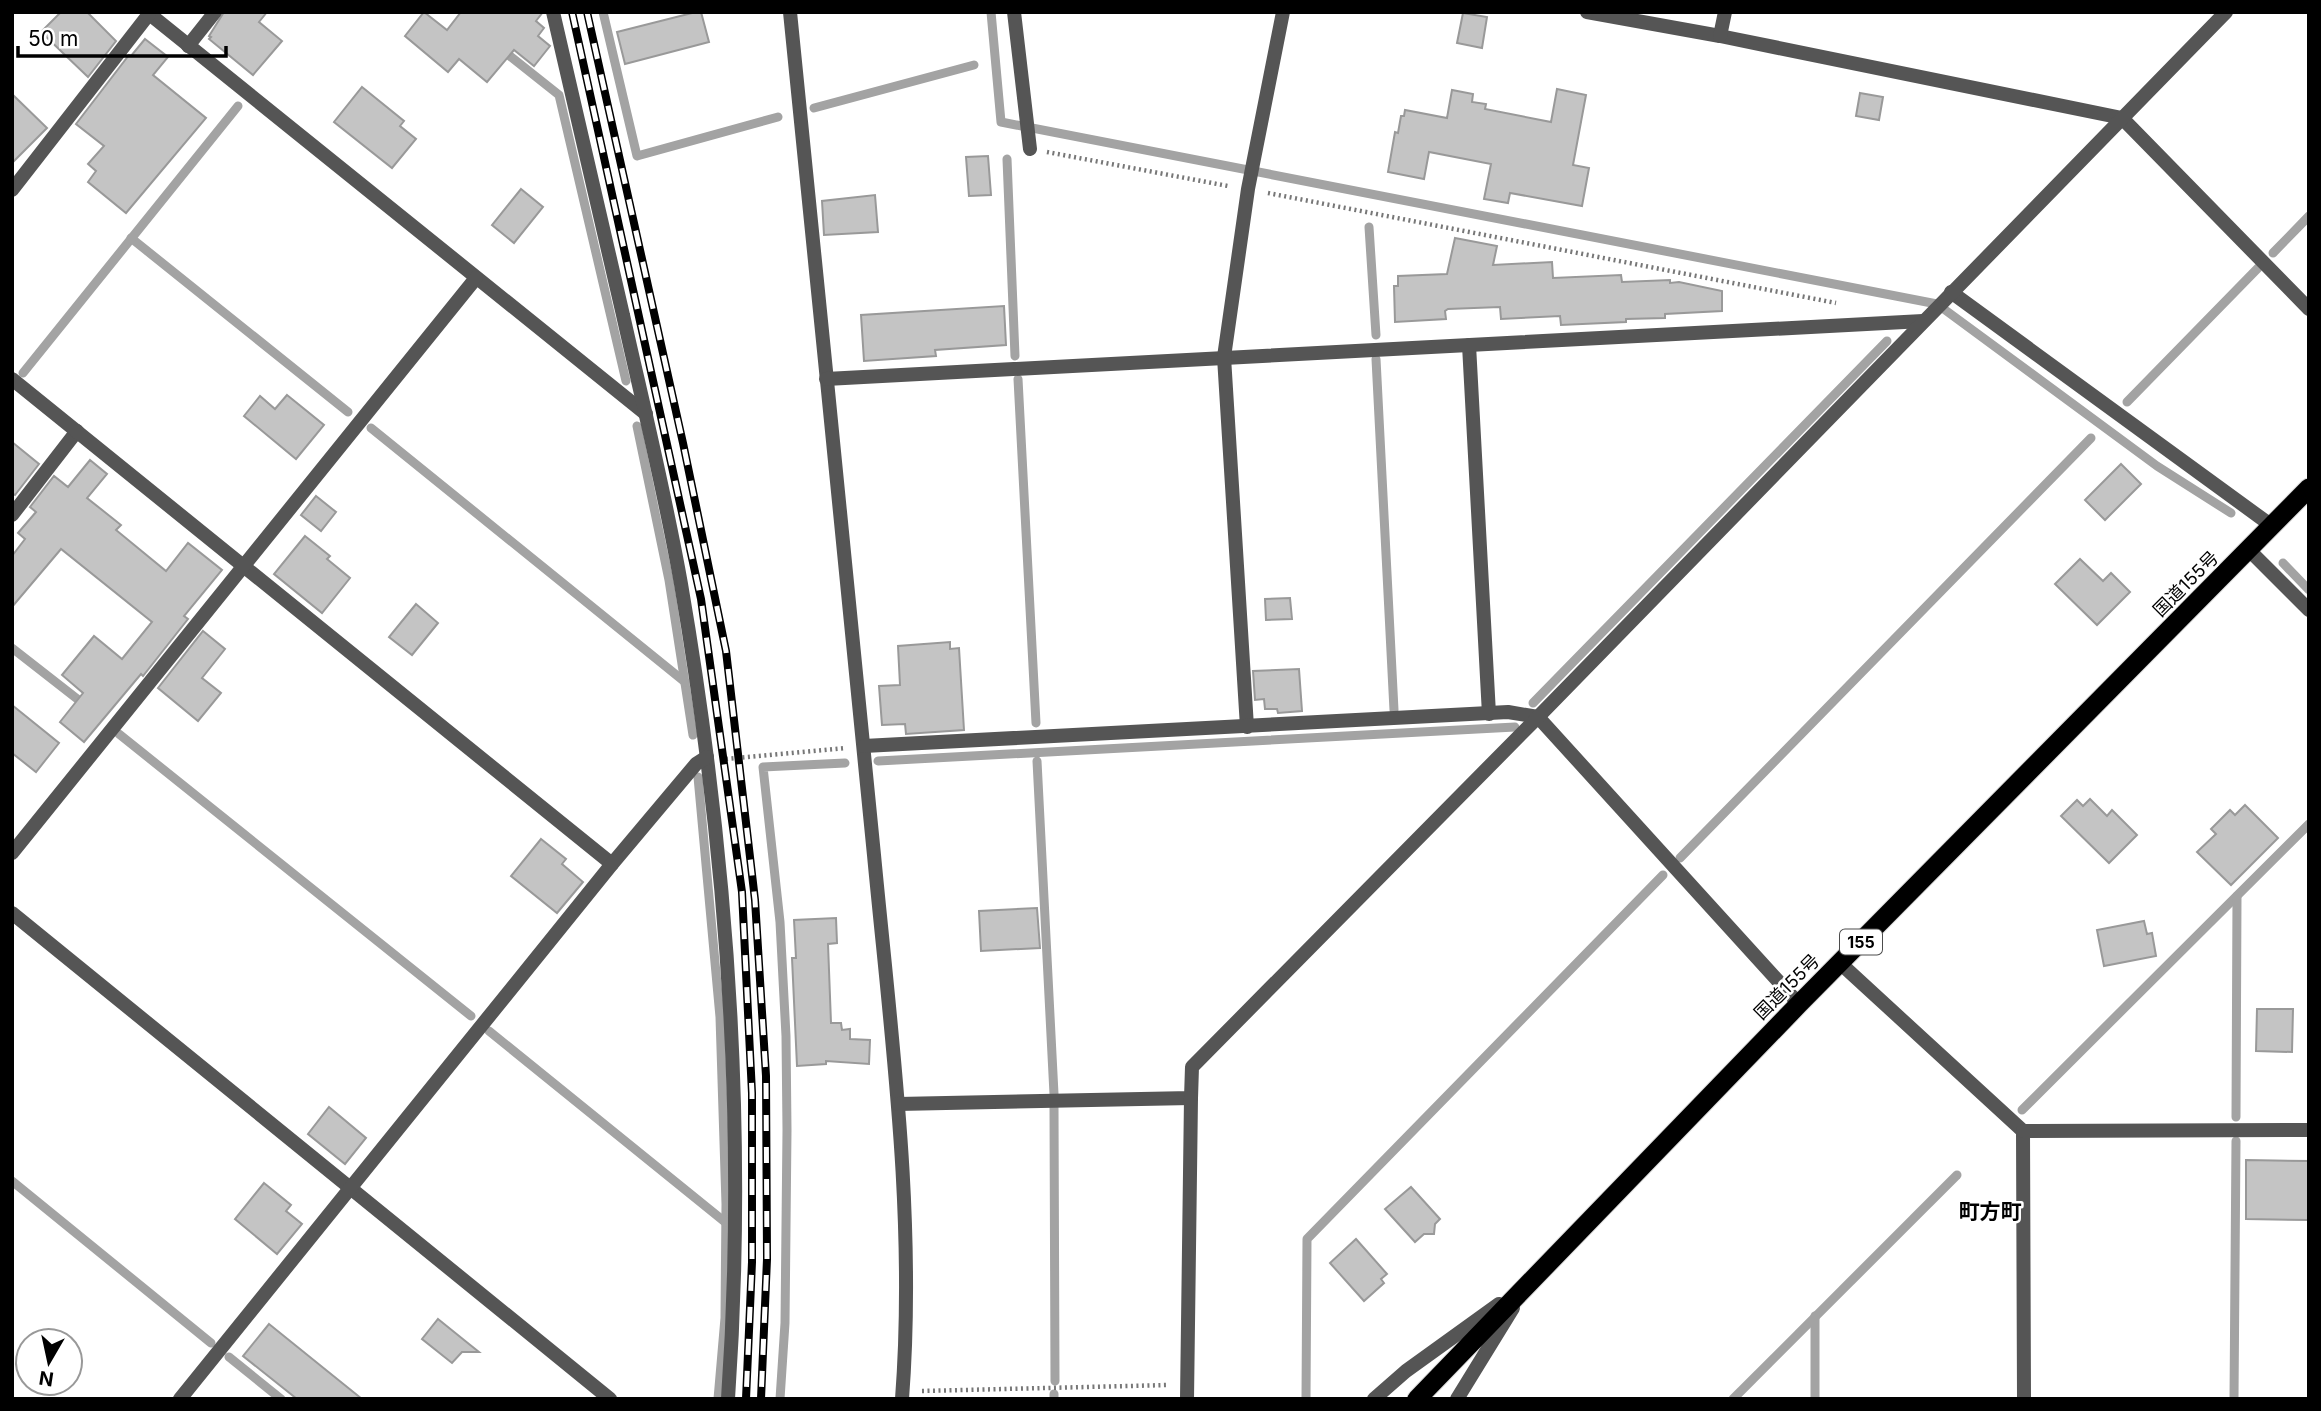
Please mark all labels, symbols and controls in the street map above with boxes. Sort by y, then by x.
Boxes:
scale bar [18,14,226,58]
text: 50 m [28,26,78,51]
street label: 国道155号 [2149,547,2222,620]
road number: 155 [1840,930,1882,954]
street label: 国道155号 [1750,950,1823,1023]
district label: 町方町 [1959,1199,2022,1224]
north arrow [14,1327,84,1397]
text: N [37,1366,55,1391]

